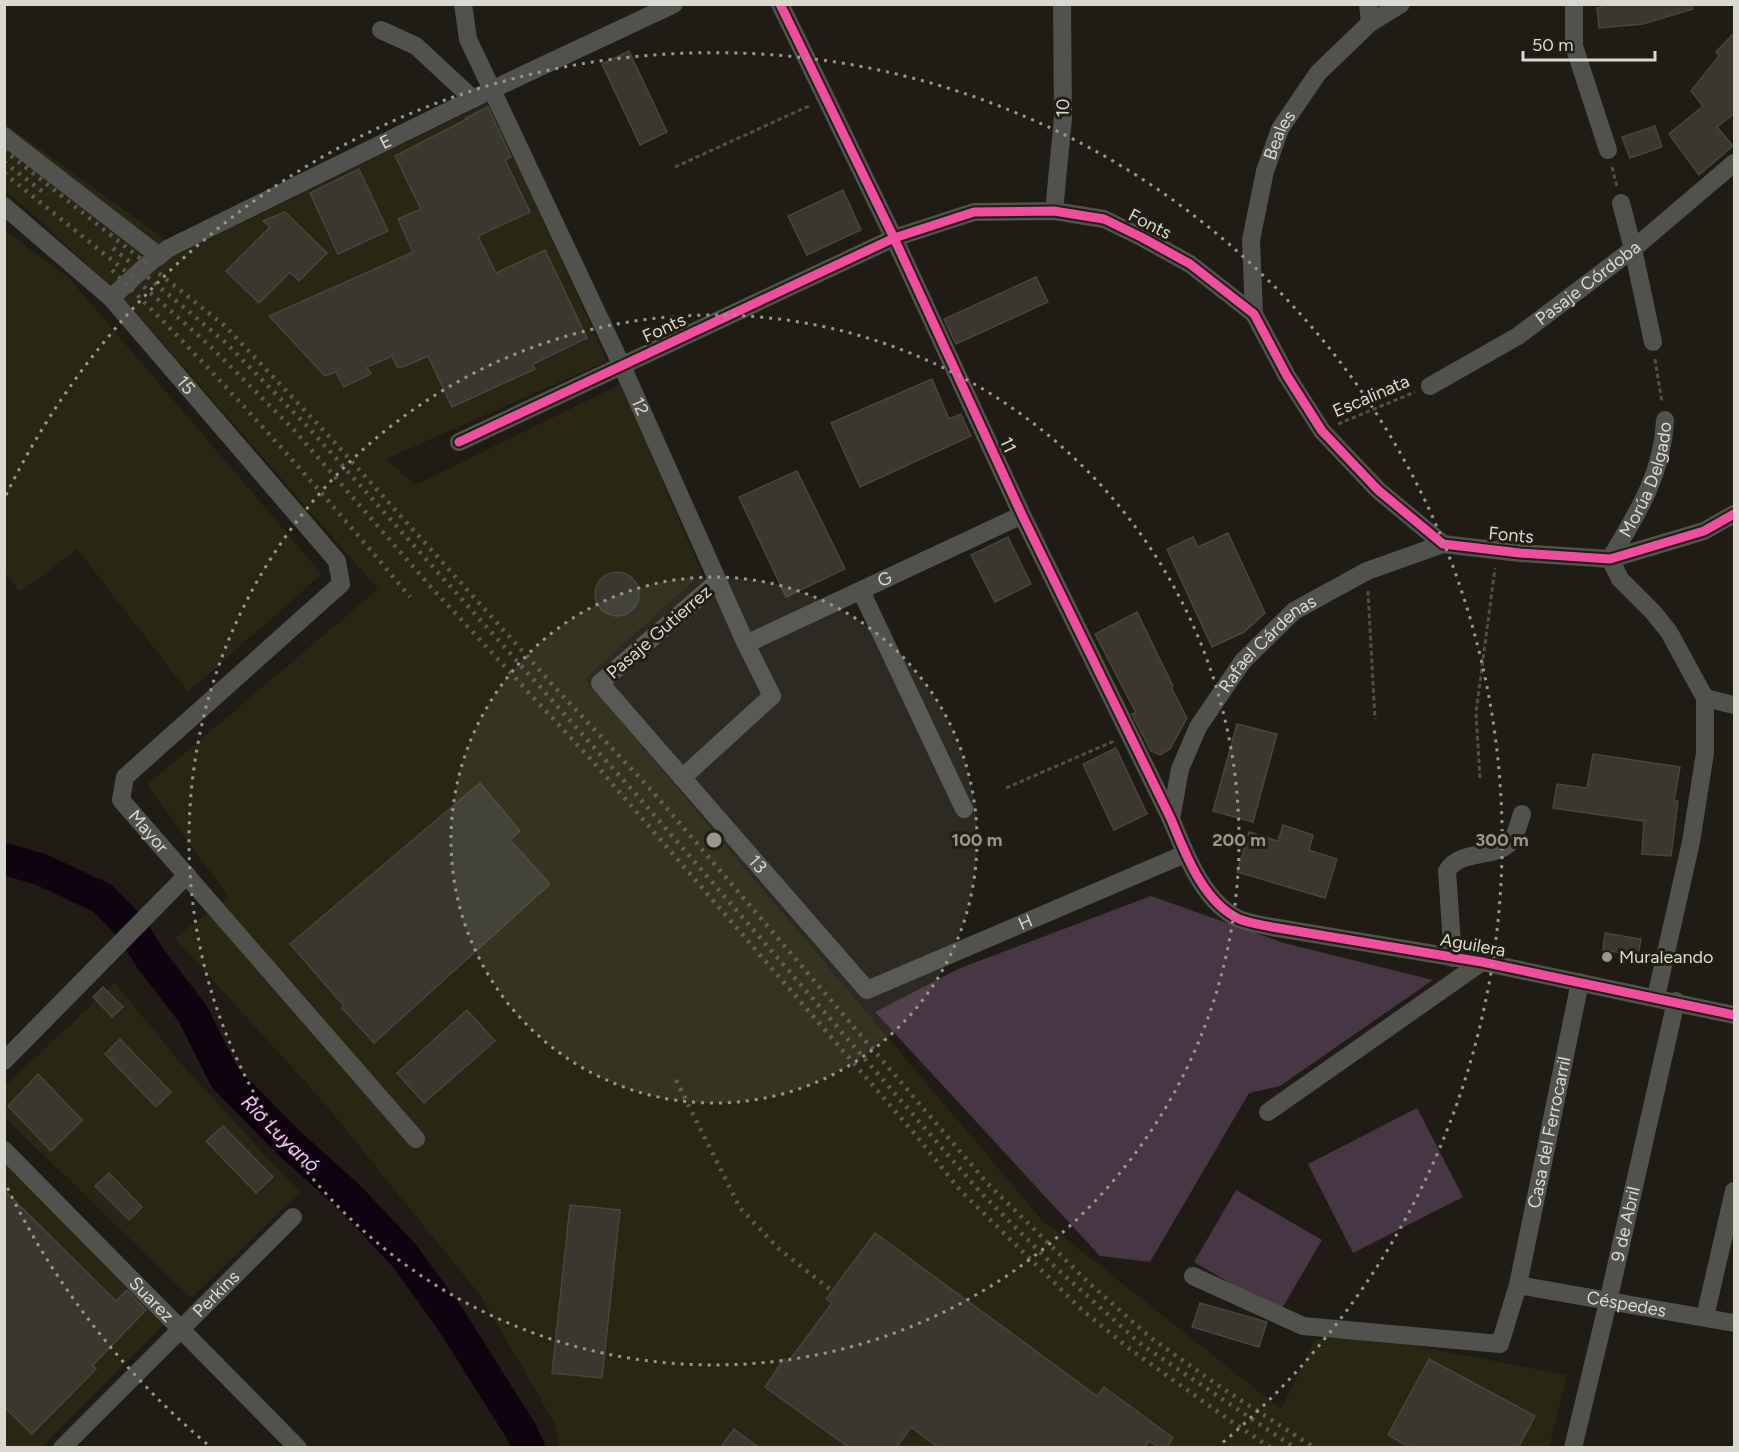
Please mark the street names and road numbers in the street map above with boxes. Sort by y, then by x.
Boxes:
street label: 10 [1052,98,1074,118]
street label: Beales [1259,106,1300,163]
street label: E [376,129,395,154]
street label: Fonts [1125,204,1175,244]
street label: Pasaje Córdoba [1531,236,1645,330]
street label: Fonts [639,308,689,348]
street label: Escalinata [1329,370,1413,422]
street label: 15 [172,371,200,399]
street label: 12 [626,394,654,419]
street label: Morúa Delgado [1614,421,1676,541]
street label: 11 [995,434,1021,456]
street label: Fonts [1487,522,1535,548]
street label: G [874,566,896,592]
street label: Pasaje Gutierrez [602,580,716,683]
street label: Rafael Cárdenas [1214,590,1320,697]
street label: Mayor [124,805,173,858]
street label: 13 [744,850,771,878]
street label: H [1015,910,1036,935]
street label: Aguilera [1439,928,1507,962]
street label: Casa del Ferrocarril [1523,1055,1575,1210]
street label: 9 de Abril [1606,1184,1645,1264]
street label: Perkins [188,1266,244,1322]
street label: Suarez [124,1272,179,1327]
street label: Céspedes [1585,1286,1668,1322]

